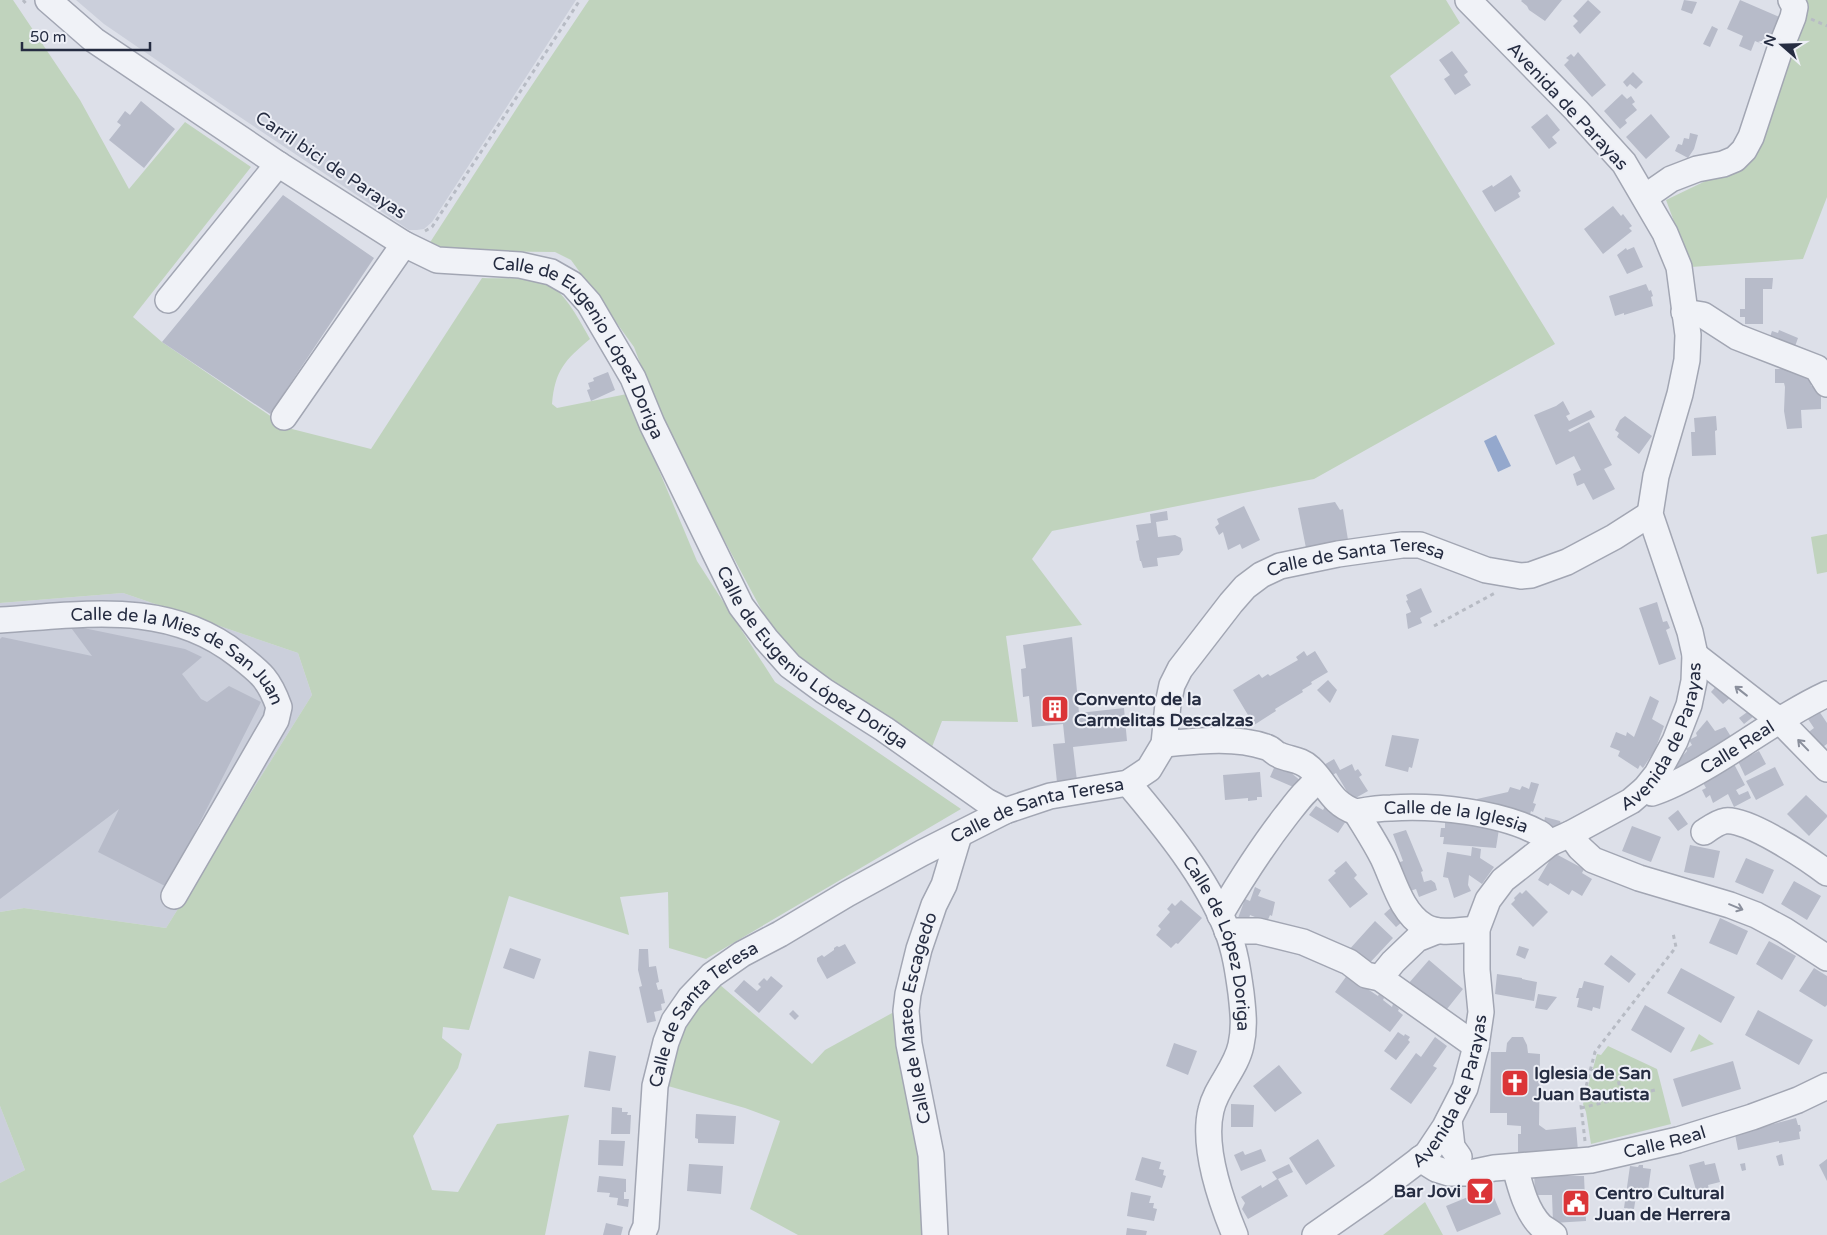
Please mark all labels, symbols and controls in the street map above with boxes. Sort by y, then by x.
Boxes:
scale bar [22,20,150,52]
north arrow [1757,20,1807,70]
text: 50 m [30,28,67,46]
text: N [1760,33,1780,49]
street label: Avenida de Parayas [1503,37,1633,175]
street label: Carril bici de Parayas [251,106,411,224]
street label: Calle de Eugenio López Doriga [492,252,669,443]
street label: Calle de Santa Teresa [1263,534,1448,582]
street label: Calle de Eugenio López Doriga [712,562,913,754]
street label: Calle de la Mies de San Juan [70,603,288,708]
street label: Avenida de Parayas [1617,662,1706,816]
one-way arrow [1735,685,1748,696]
place label: Convento de la Carmelitas Descalzas [1074,688,1254,731]
building icon: Convento de la Carmelitas Descalzas [1040,694,1070,724]
street label: Calle Real [1696,715,1779,779]
one-way arrow [1797,739,1810,751]
street label: Calle de Santa Teresa [947,773,1125,848]
street label: Calle de la Iglesia [1384,796,1532,838]
street label: Calle de López Doriga [1178,851,1254,1032]
one-way arrow [1727,903,1743,912]
street label: Calle de Mateo Escagedo [895,909,942,1126]
street label: Calle de Santa Teresa [644,937,762,1090]
street label: Avenida de Parayas [1408,1013,1491,1172]
place label: Iglesia de San Juan Bautista [1533,1062,1651,1105]
church icon: Iglesia de San Juan Bautista [1500,1068,1530,1098]
street label: Calle Real [1621,1121,1708,1163]
bar icon: Bar Jovi [1465,1176,1495,1206]
place label: Bar Jovi [1394,1180,1461,1202]
place label: Centro Cultural Juan de Herrera [1594,1182,1731,1225]
public building icon: Centro Cultural Juan de Herrera [1561,1188,1591,1218]

